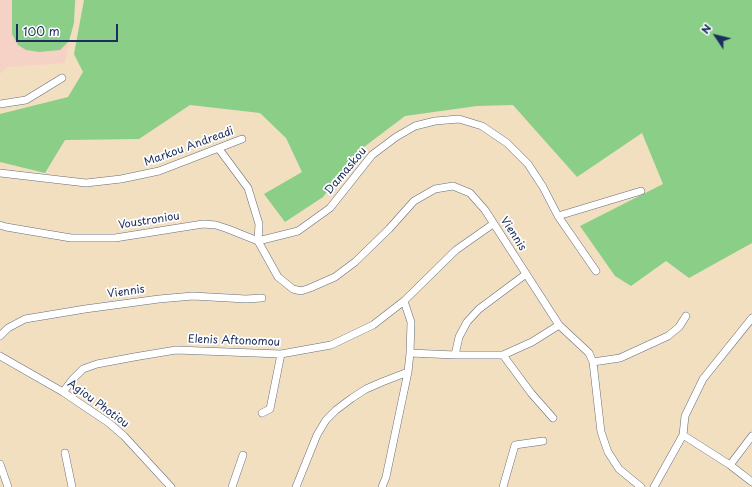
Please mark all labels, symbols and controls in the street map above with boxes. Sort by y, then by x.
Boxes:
scale bar [18,16,120,42]
north arrow [696,16,736,56]
text: N [696,20,715,37]
text: 100 m [23,22,60,40]
street label: Markou Andreadi [142,125,236,169]
street label: Damaskou [323,145,369,197]
street label: Voustroniou [117,210,181,232]
street label: Viennis [497,215,529,253]
street label: Viennis [106,283,146,301]
street label: Elenis Aftonomou [188,333,280,349]
street label: Agiou Photiou [65,377,131,431]

